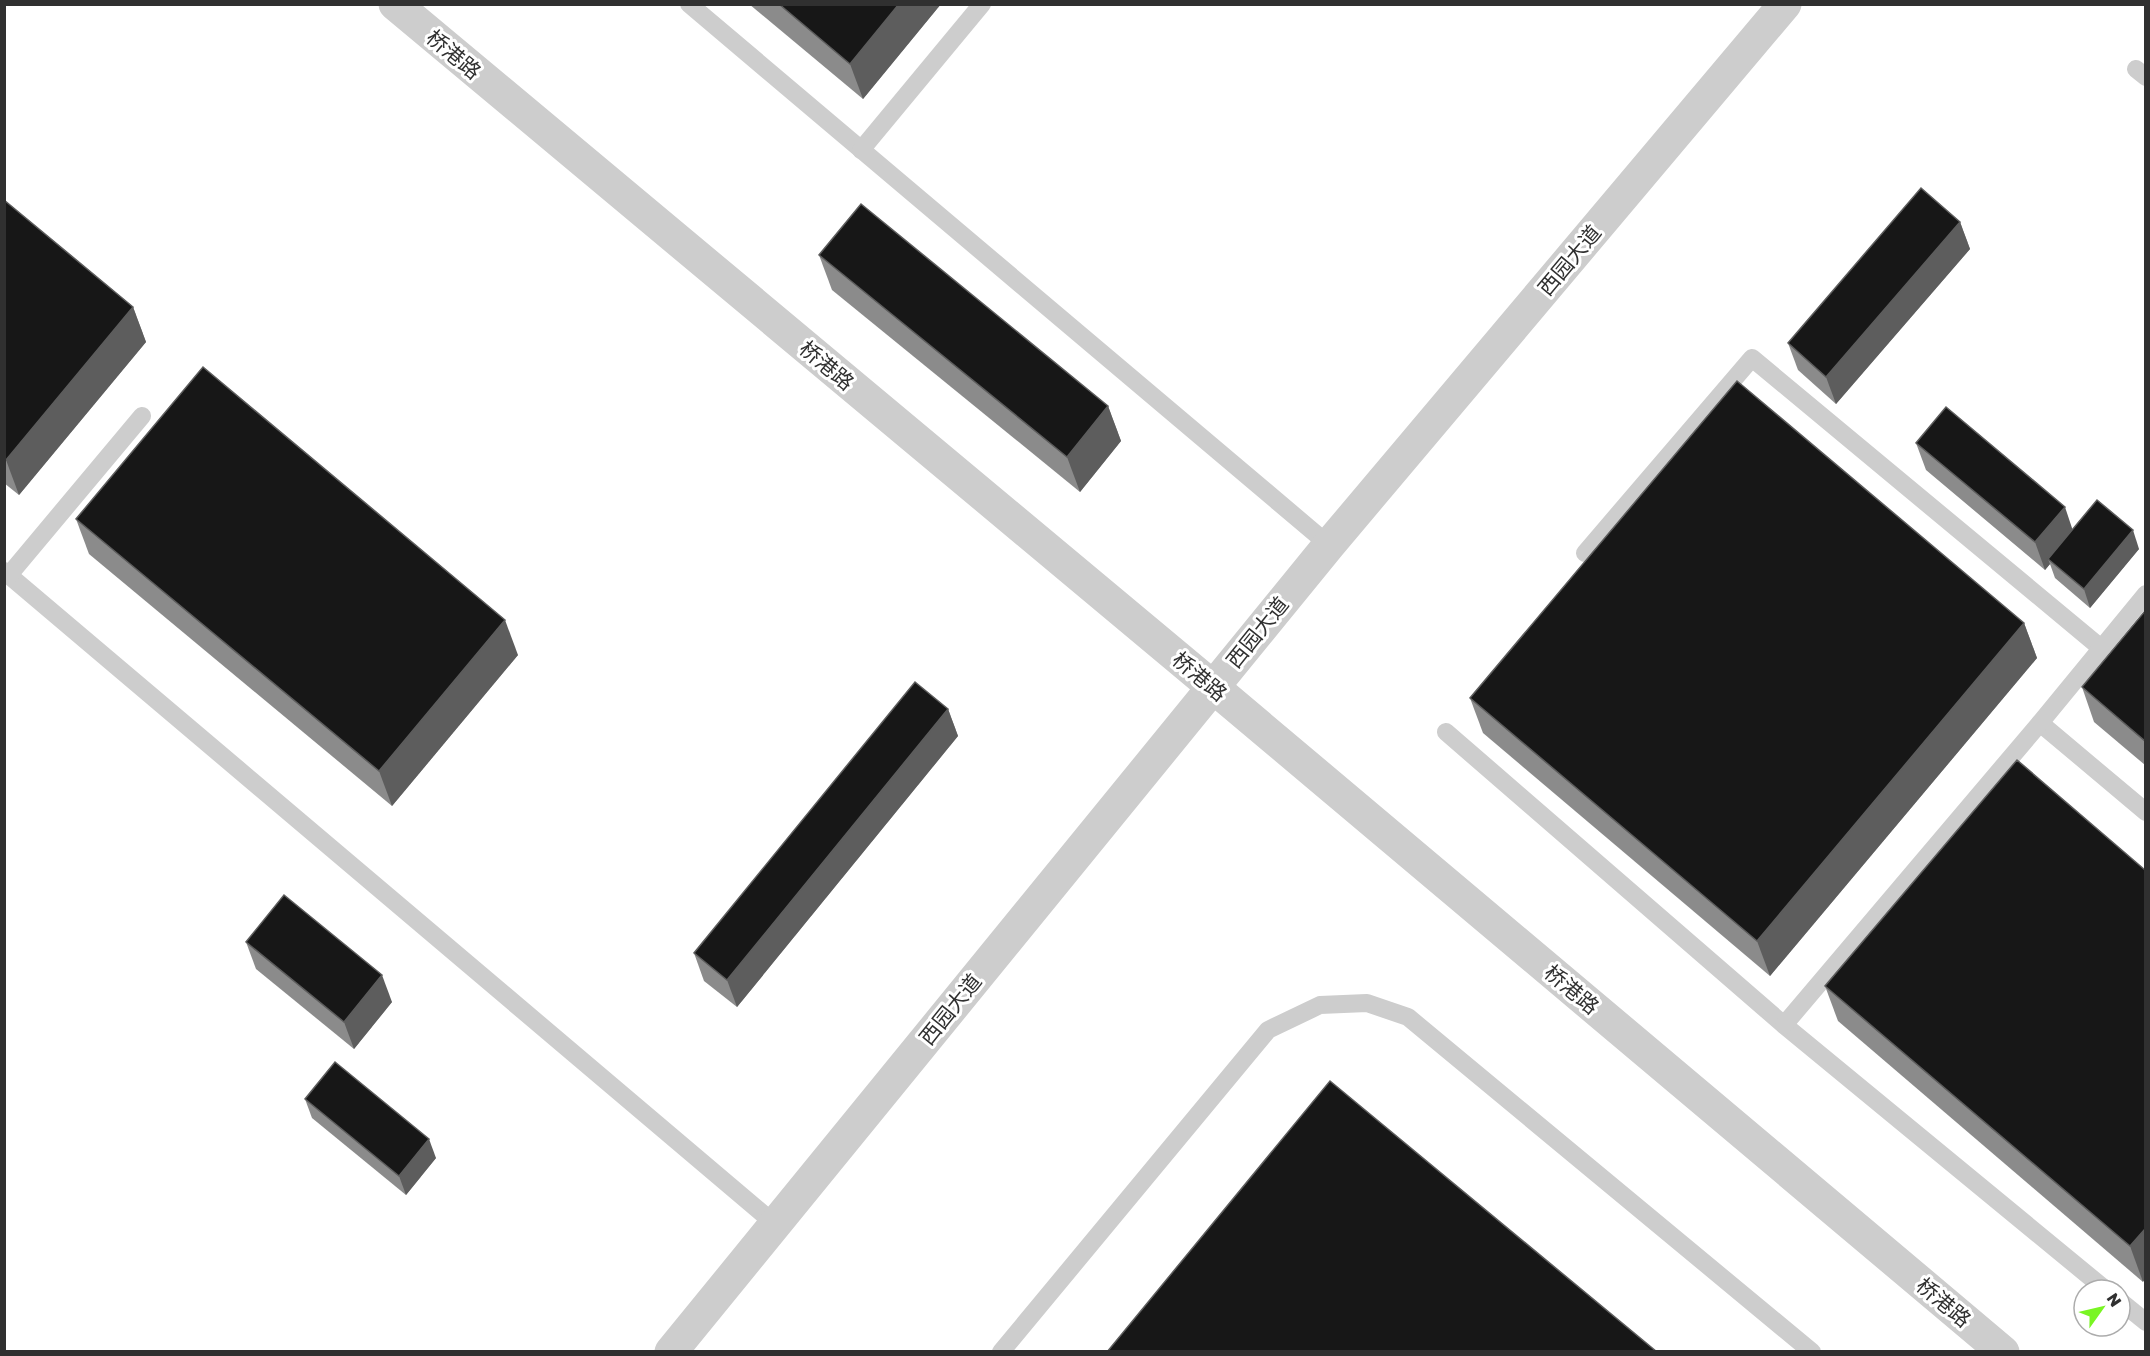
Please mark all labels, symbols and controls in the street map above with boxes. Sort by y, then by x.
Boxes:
street label: 桥港路 [422,24,486,84]
street label: 西园大道 [1532,219,1606,301]
street label: 桥港路 [795,335,859,395]
street label: 西园大道 [1220,591,1294,673]
street label: 桥港路 [1168,646,1232,706]
street label: 桥港路 [1540,959,1604,1019]
street label: 西园大道 [913,968,987,1050]
street label: 桥港路 [1912,1272,1976,1332]
north arrow [2072,1278,2132,1338]
text: N [2103,1289,2126,1310]

